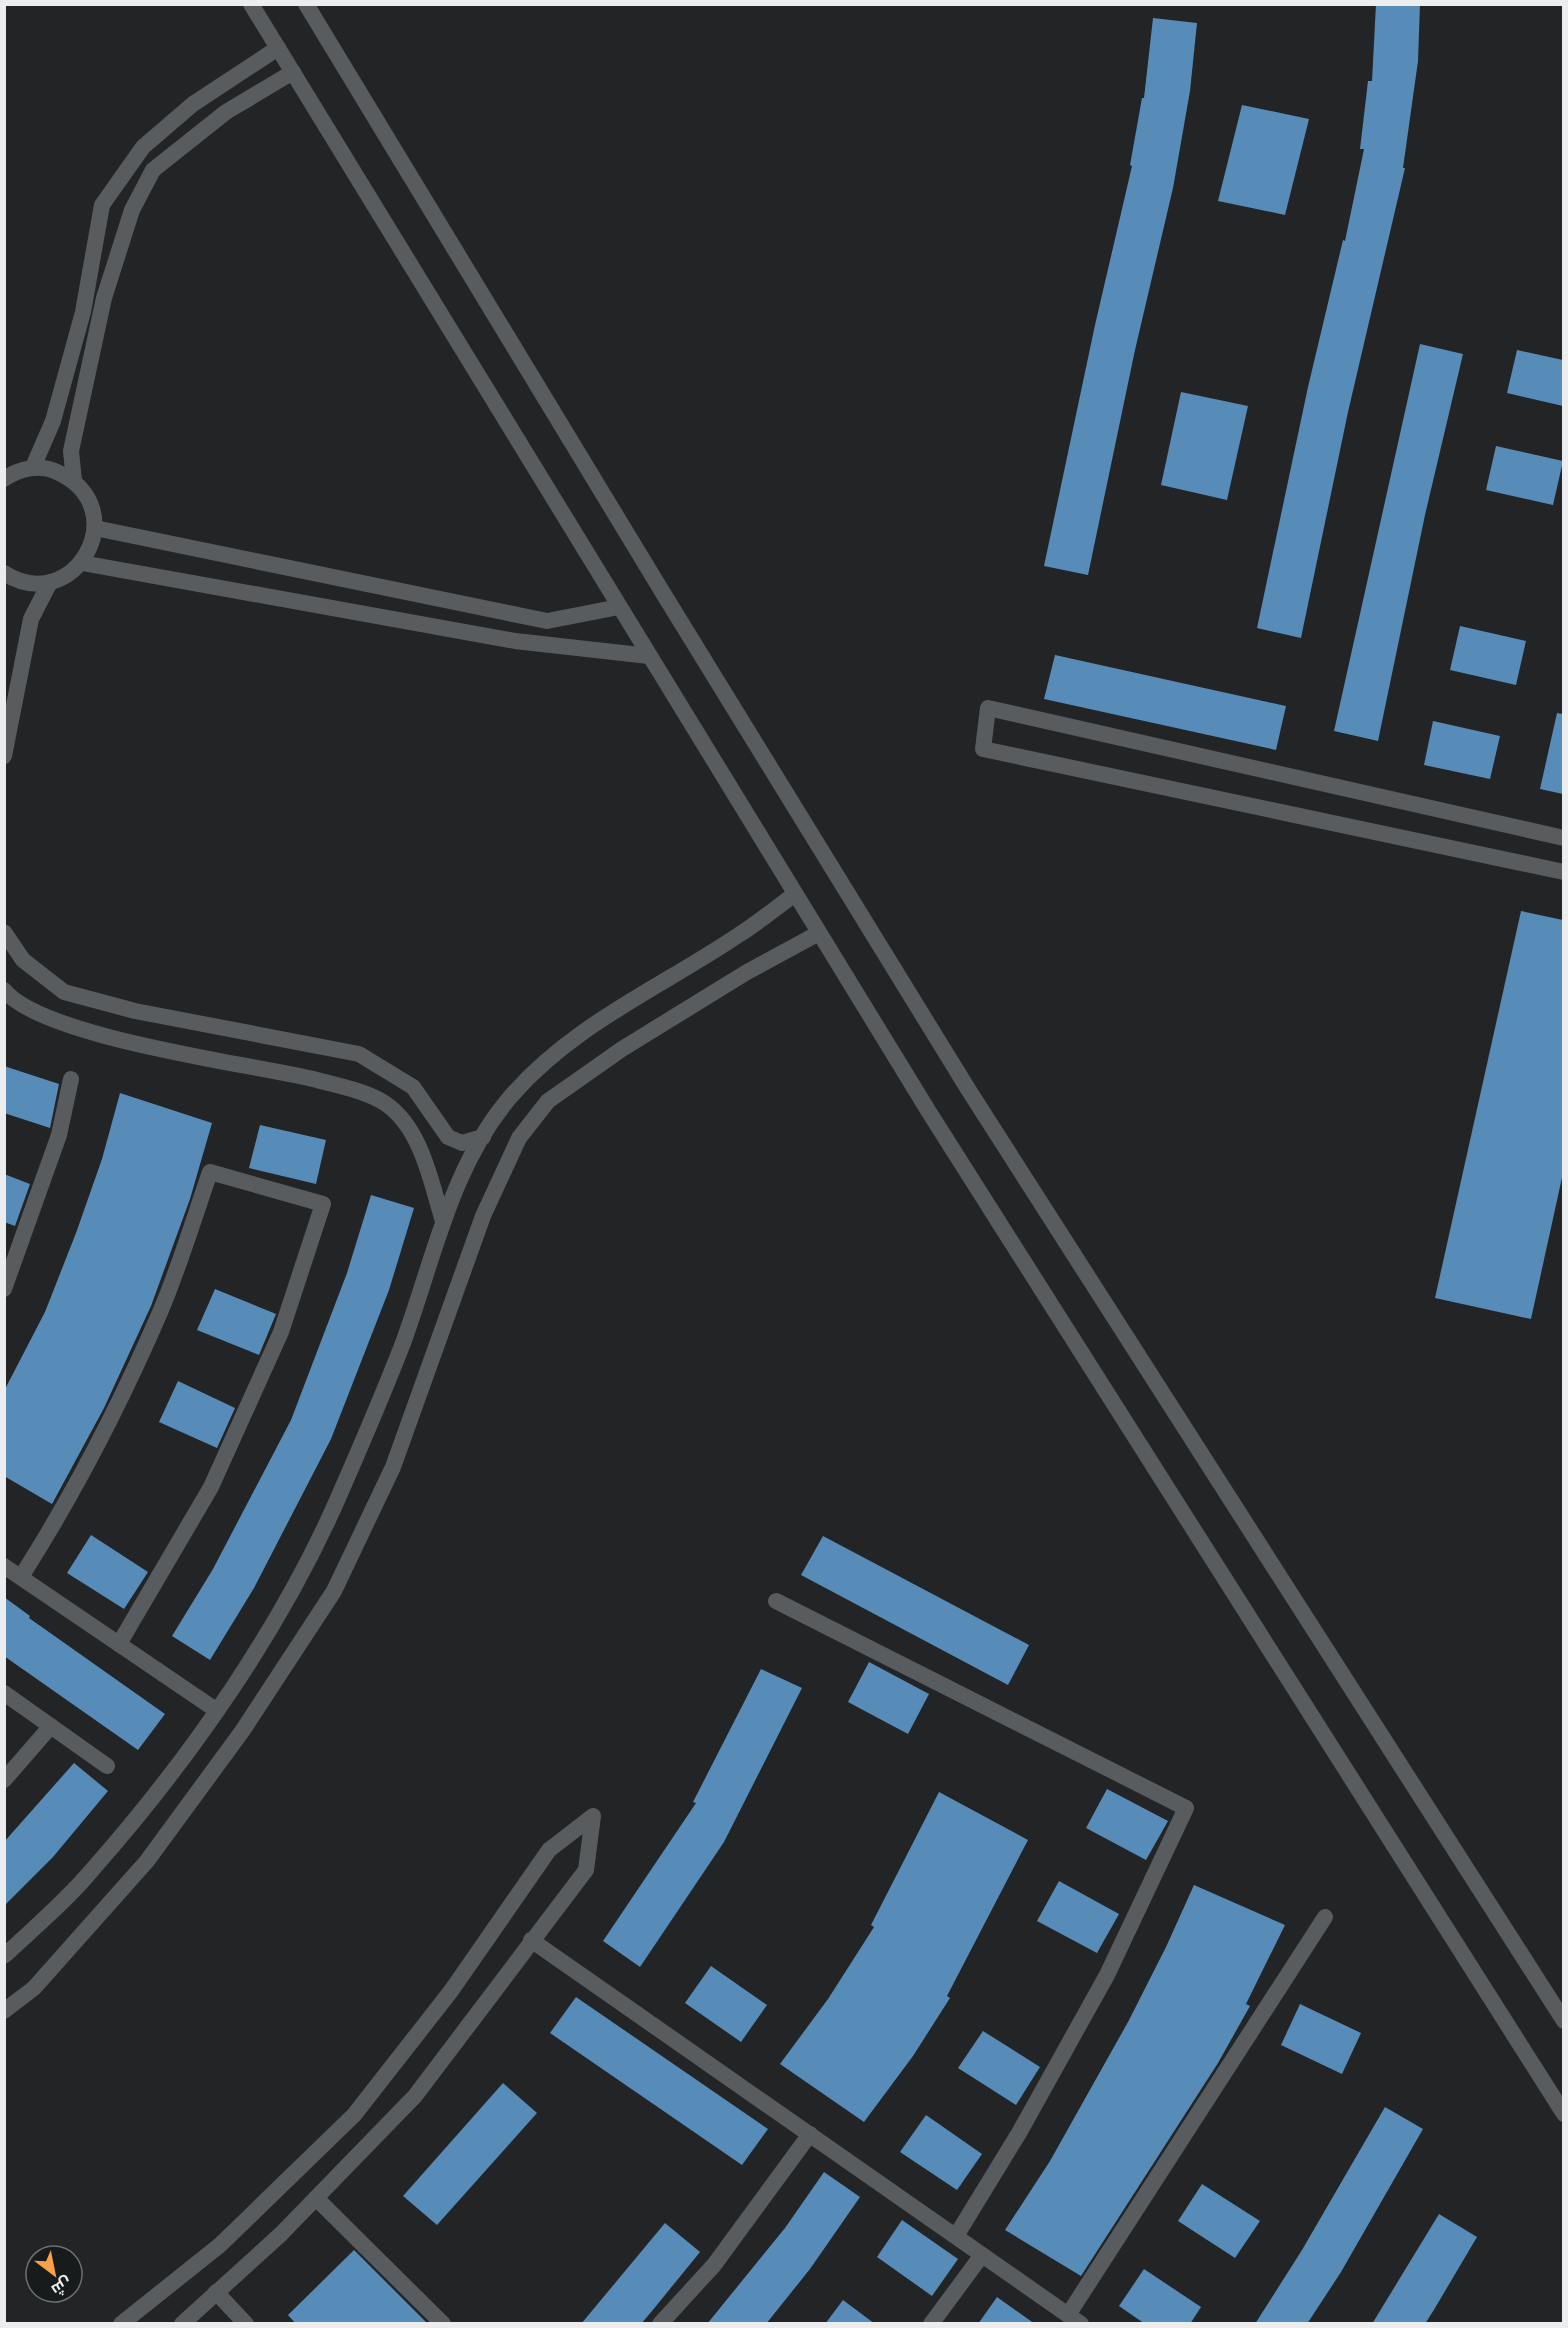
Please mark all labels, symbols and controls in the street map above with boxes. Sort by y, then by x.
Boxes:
north arrow [24,2244,84,2304]
text: ش [47,2272,76,2301]

